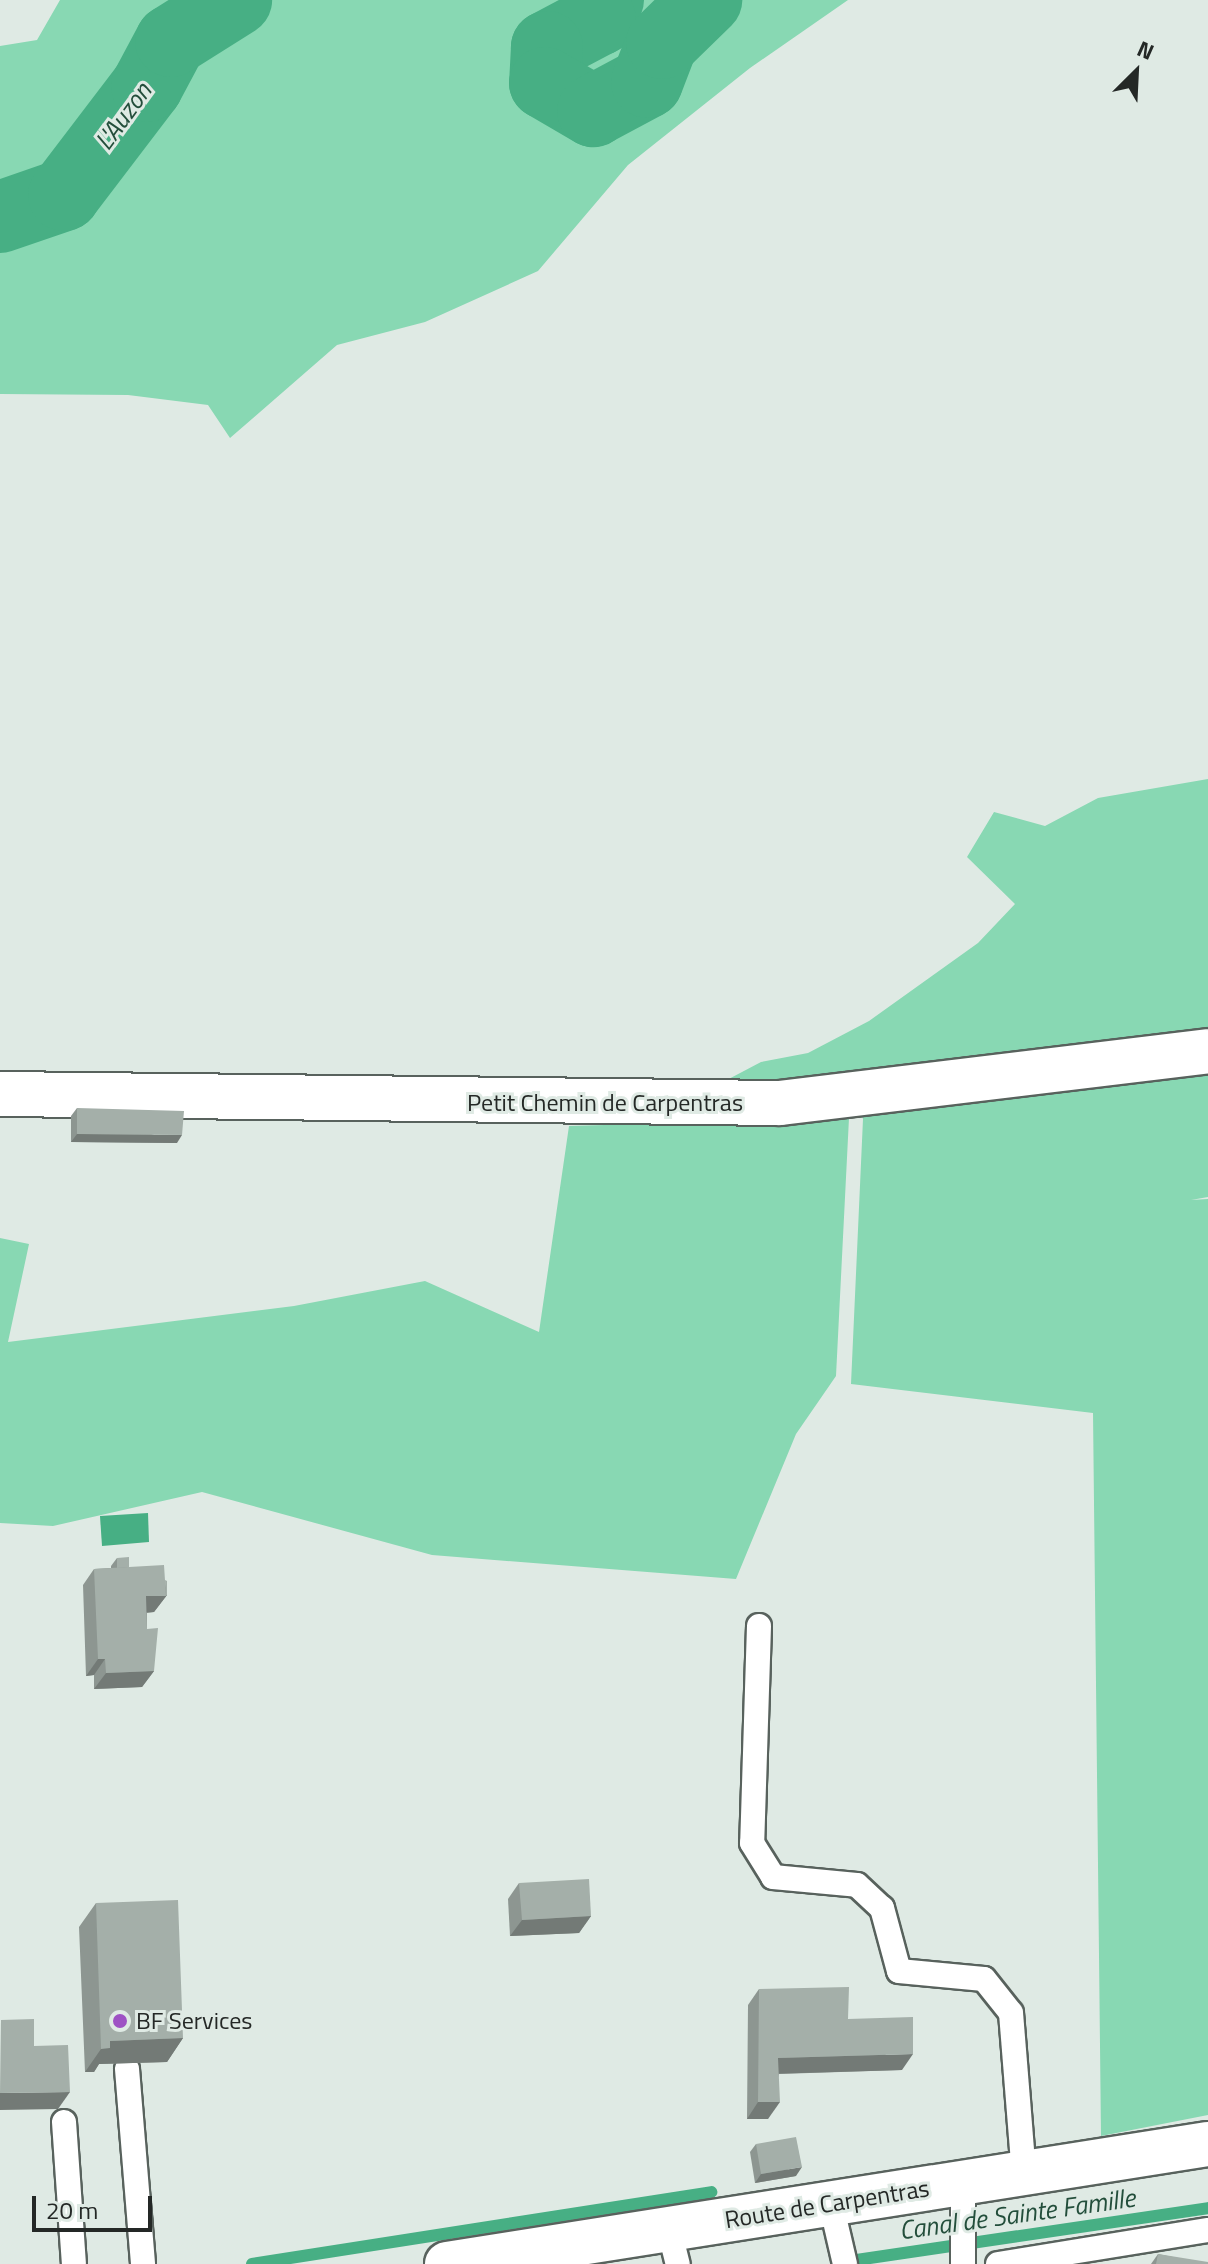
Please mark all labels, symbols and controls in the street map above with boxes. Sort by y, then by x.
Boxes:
text: N [1132,31,1160,69]
north arrow [1096,32,1176,112]
water label: L'Auzon [88,76,158,156]
street label: Petit Chemin de Carpentras [467,1089,743,1117]
place label: BF Services [136,2007,253,2035]
marker: BF Services [111,2012,129,2030]
street label: Route de Carpentras [723,2174,931,2234]
scale bar [36,2180,156,2230]
water label: Canal de Sainte Famille [897,2182,1137,2246]
text: 20 m [46,2192,98,2228]

